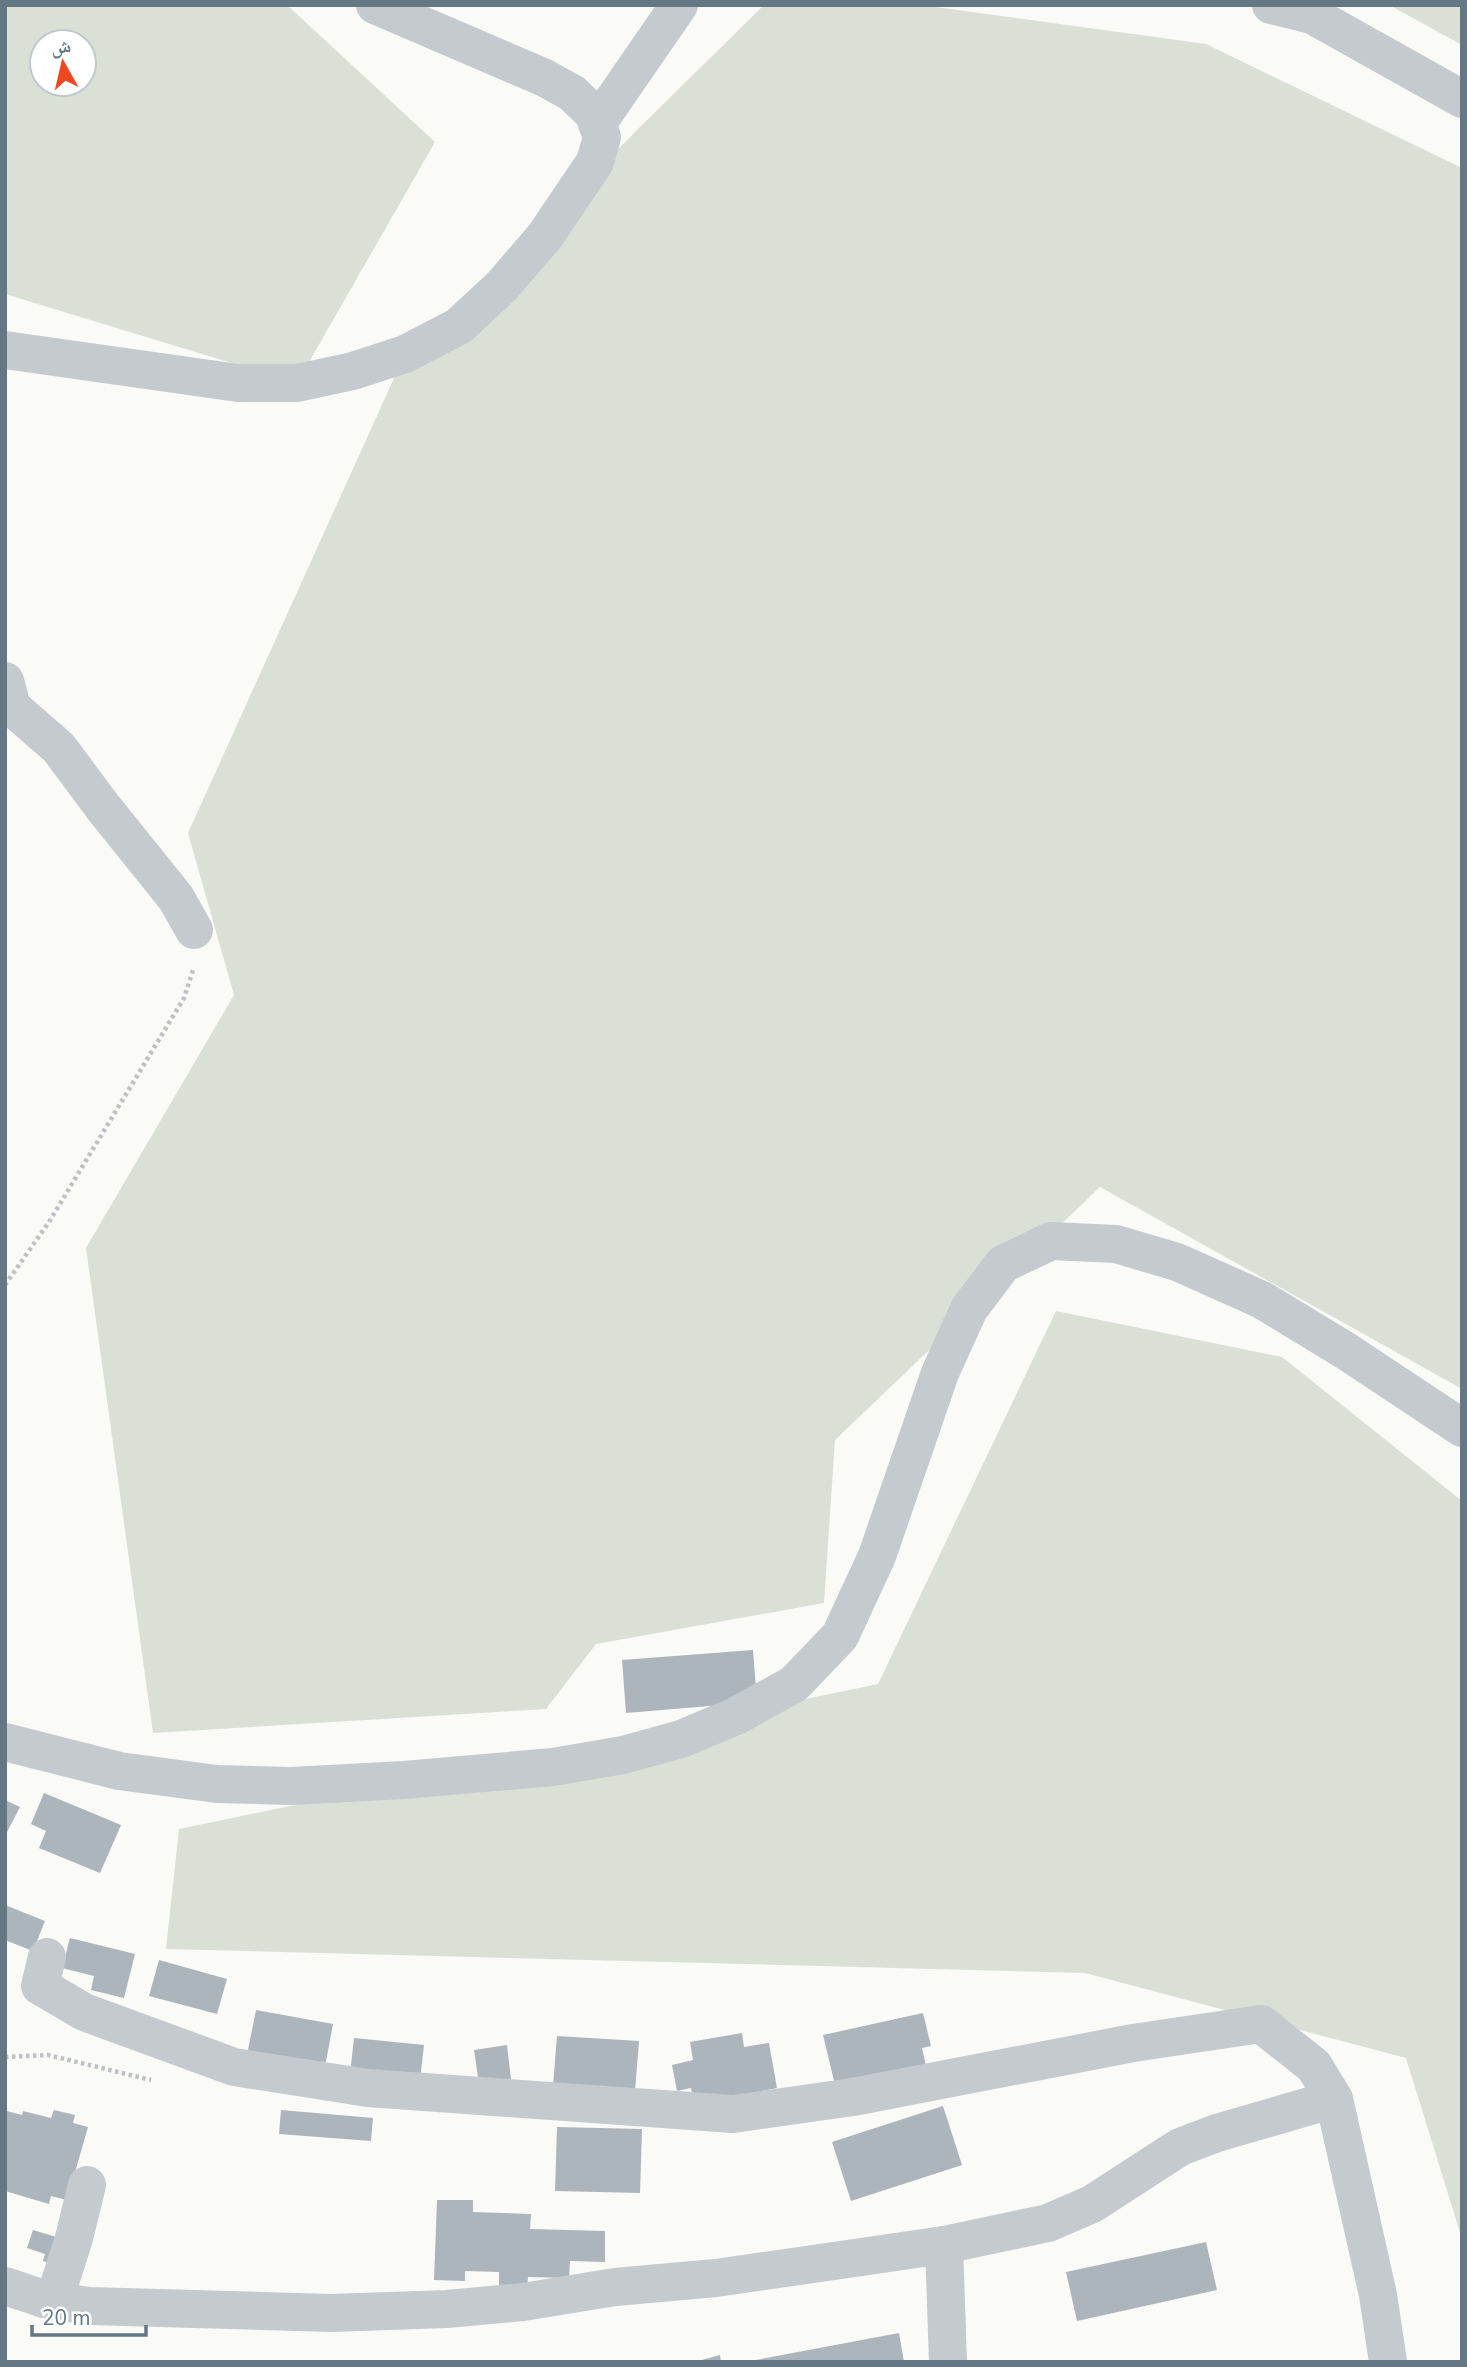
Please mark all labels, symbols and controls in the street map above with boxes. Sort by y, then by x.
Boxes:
north arrow [28,28,98,98]
text: ش [49,33,73,61]
scale bar [32,2294,145,2338]
text: 20 m [42,2304,91,2332]

